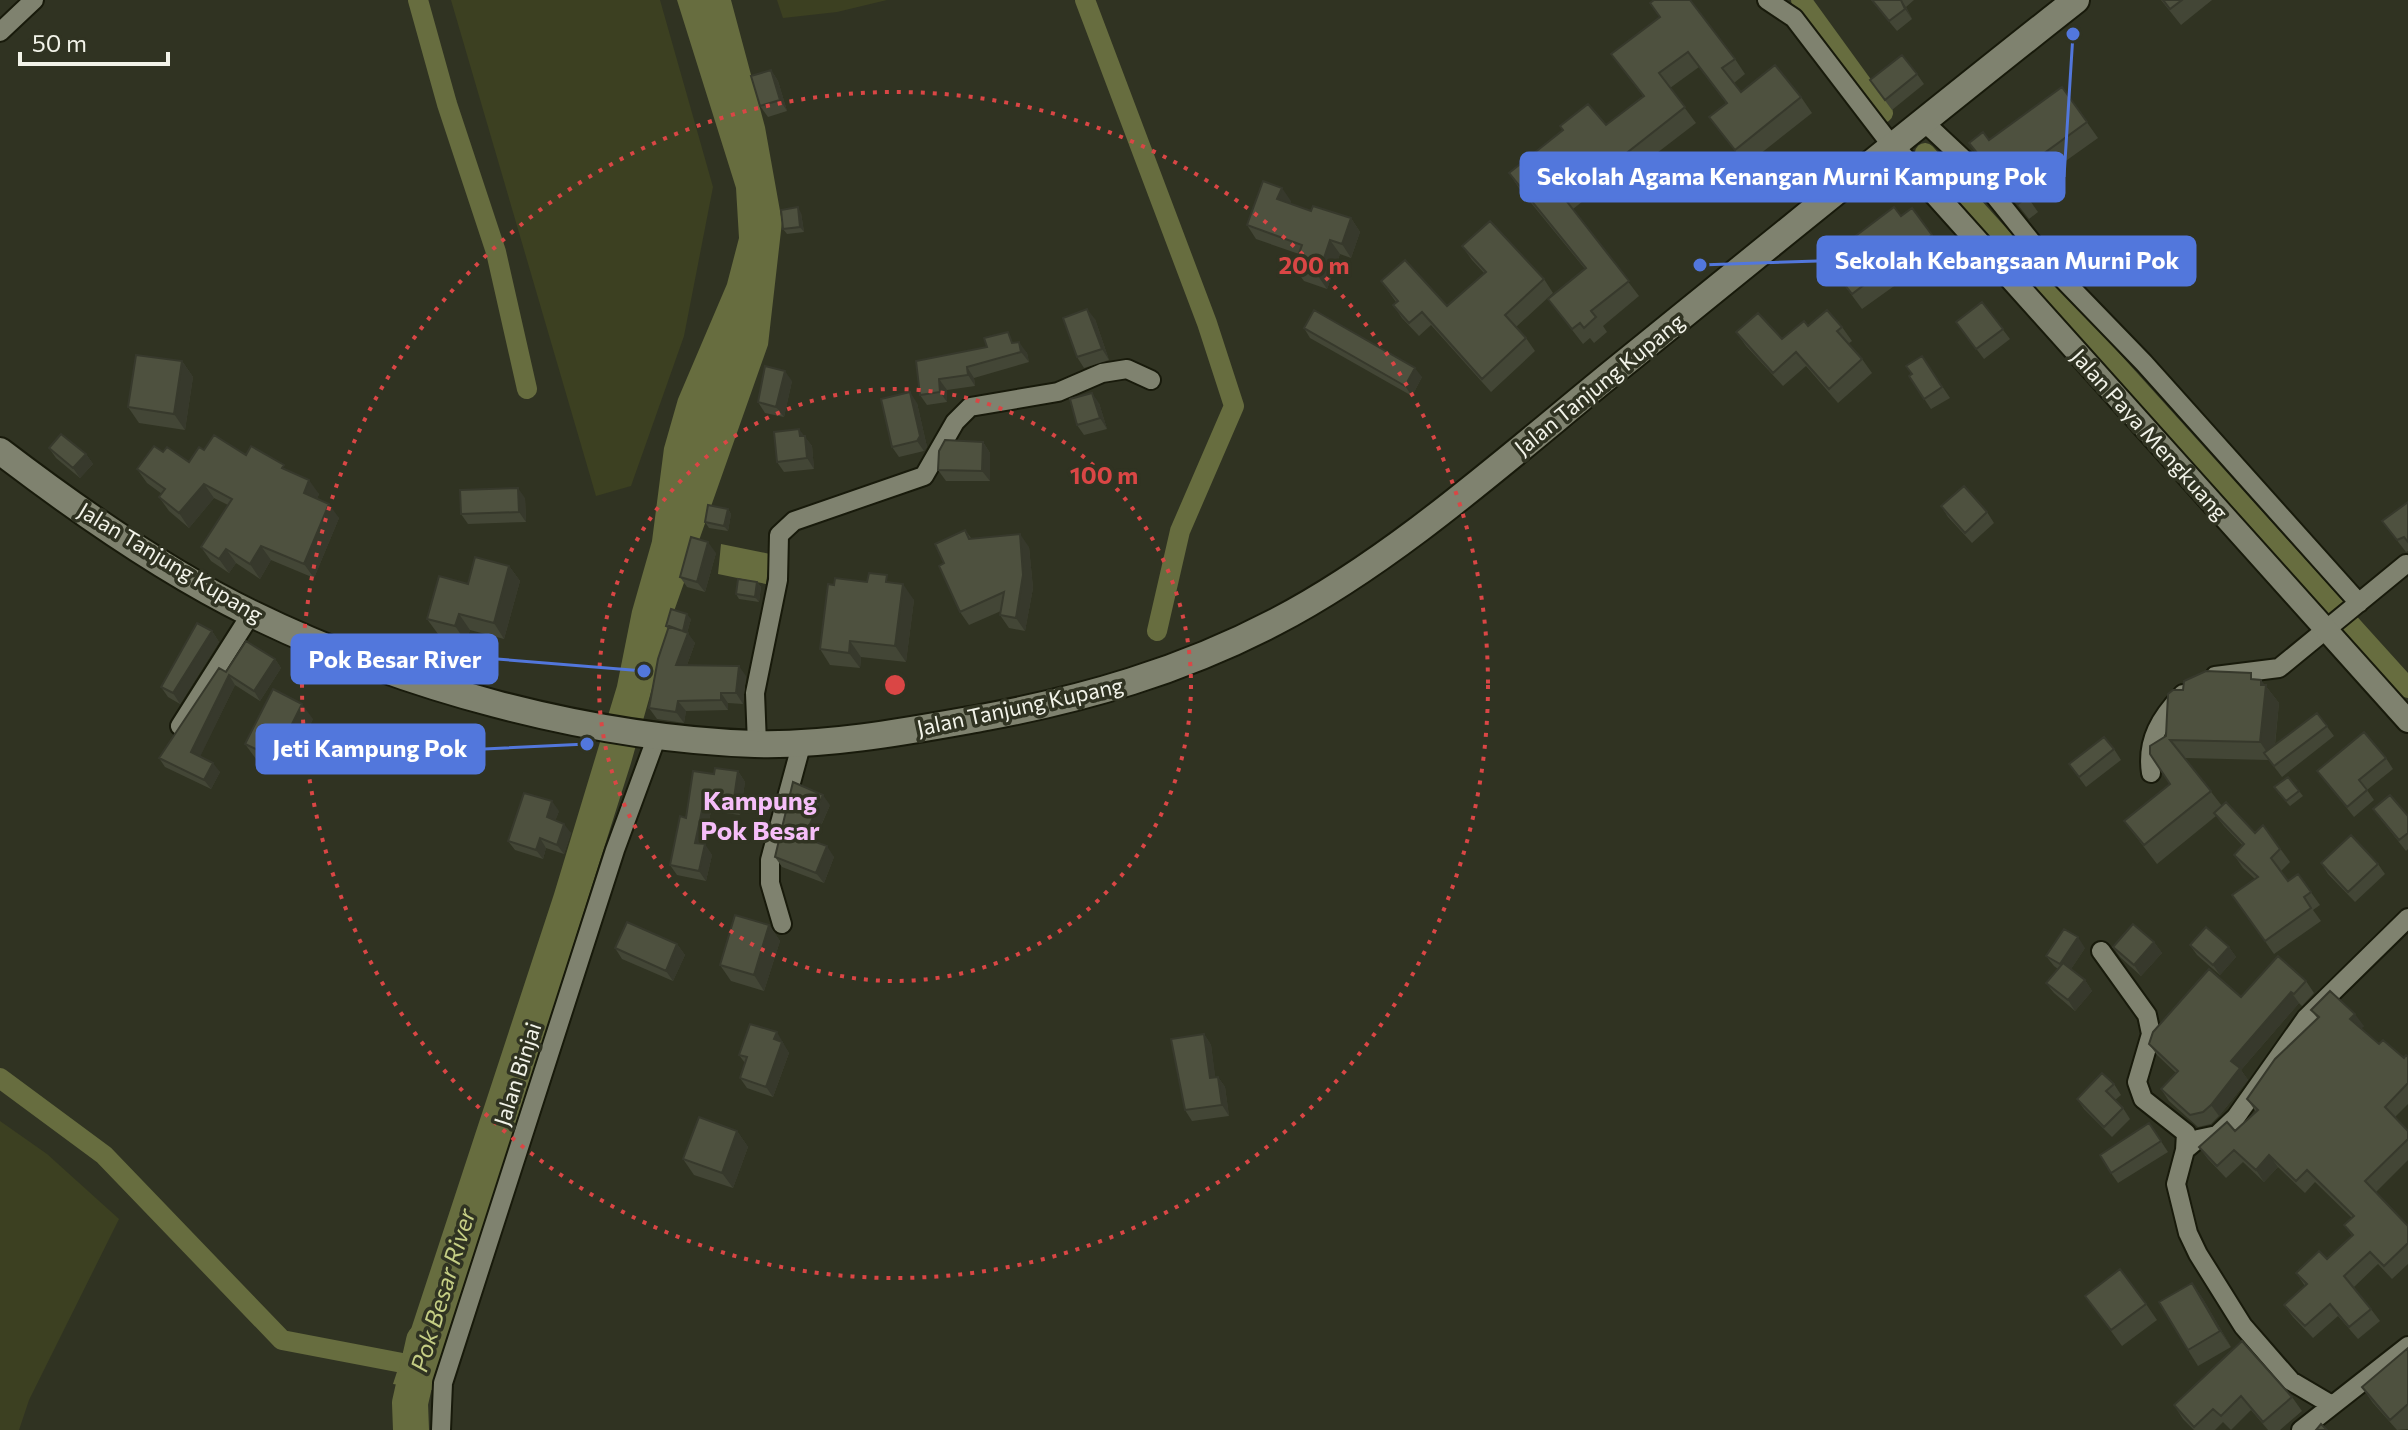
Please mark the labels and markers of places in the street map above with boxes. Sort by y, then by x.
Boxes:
callout: Sekolah Agama Kenangan Murni Kampung Pok [1521,153,2064,201]
callout: Sekolah Kebangsaan Murni Pok [1818,237,2195,285]
callout: Pok Besar River [292,635,497,683]
centre of rings [881,671,909,699]
callout: Jeti Kampung Pok [257,725,484,773]

